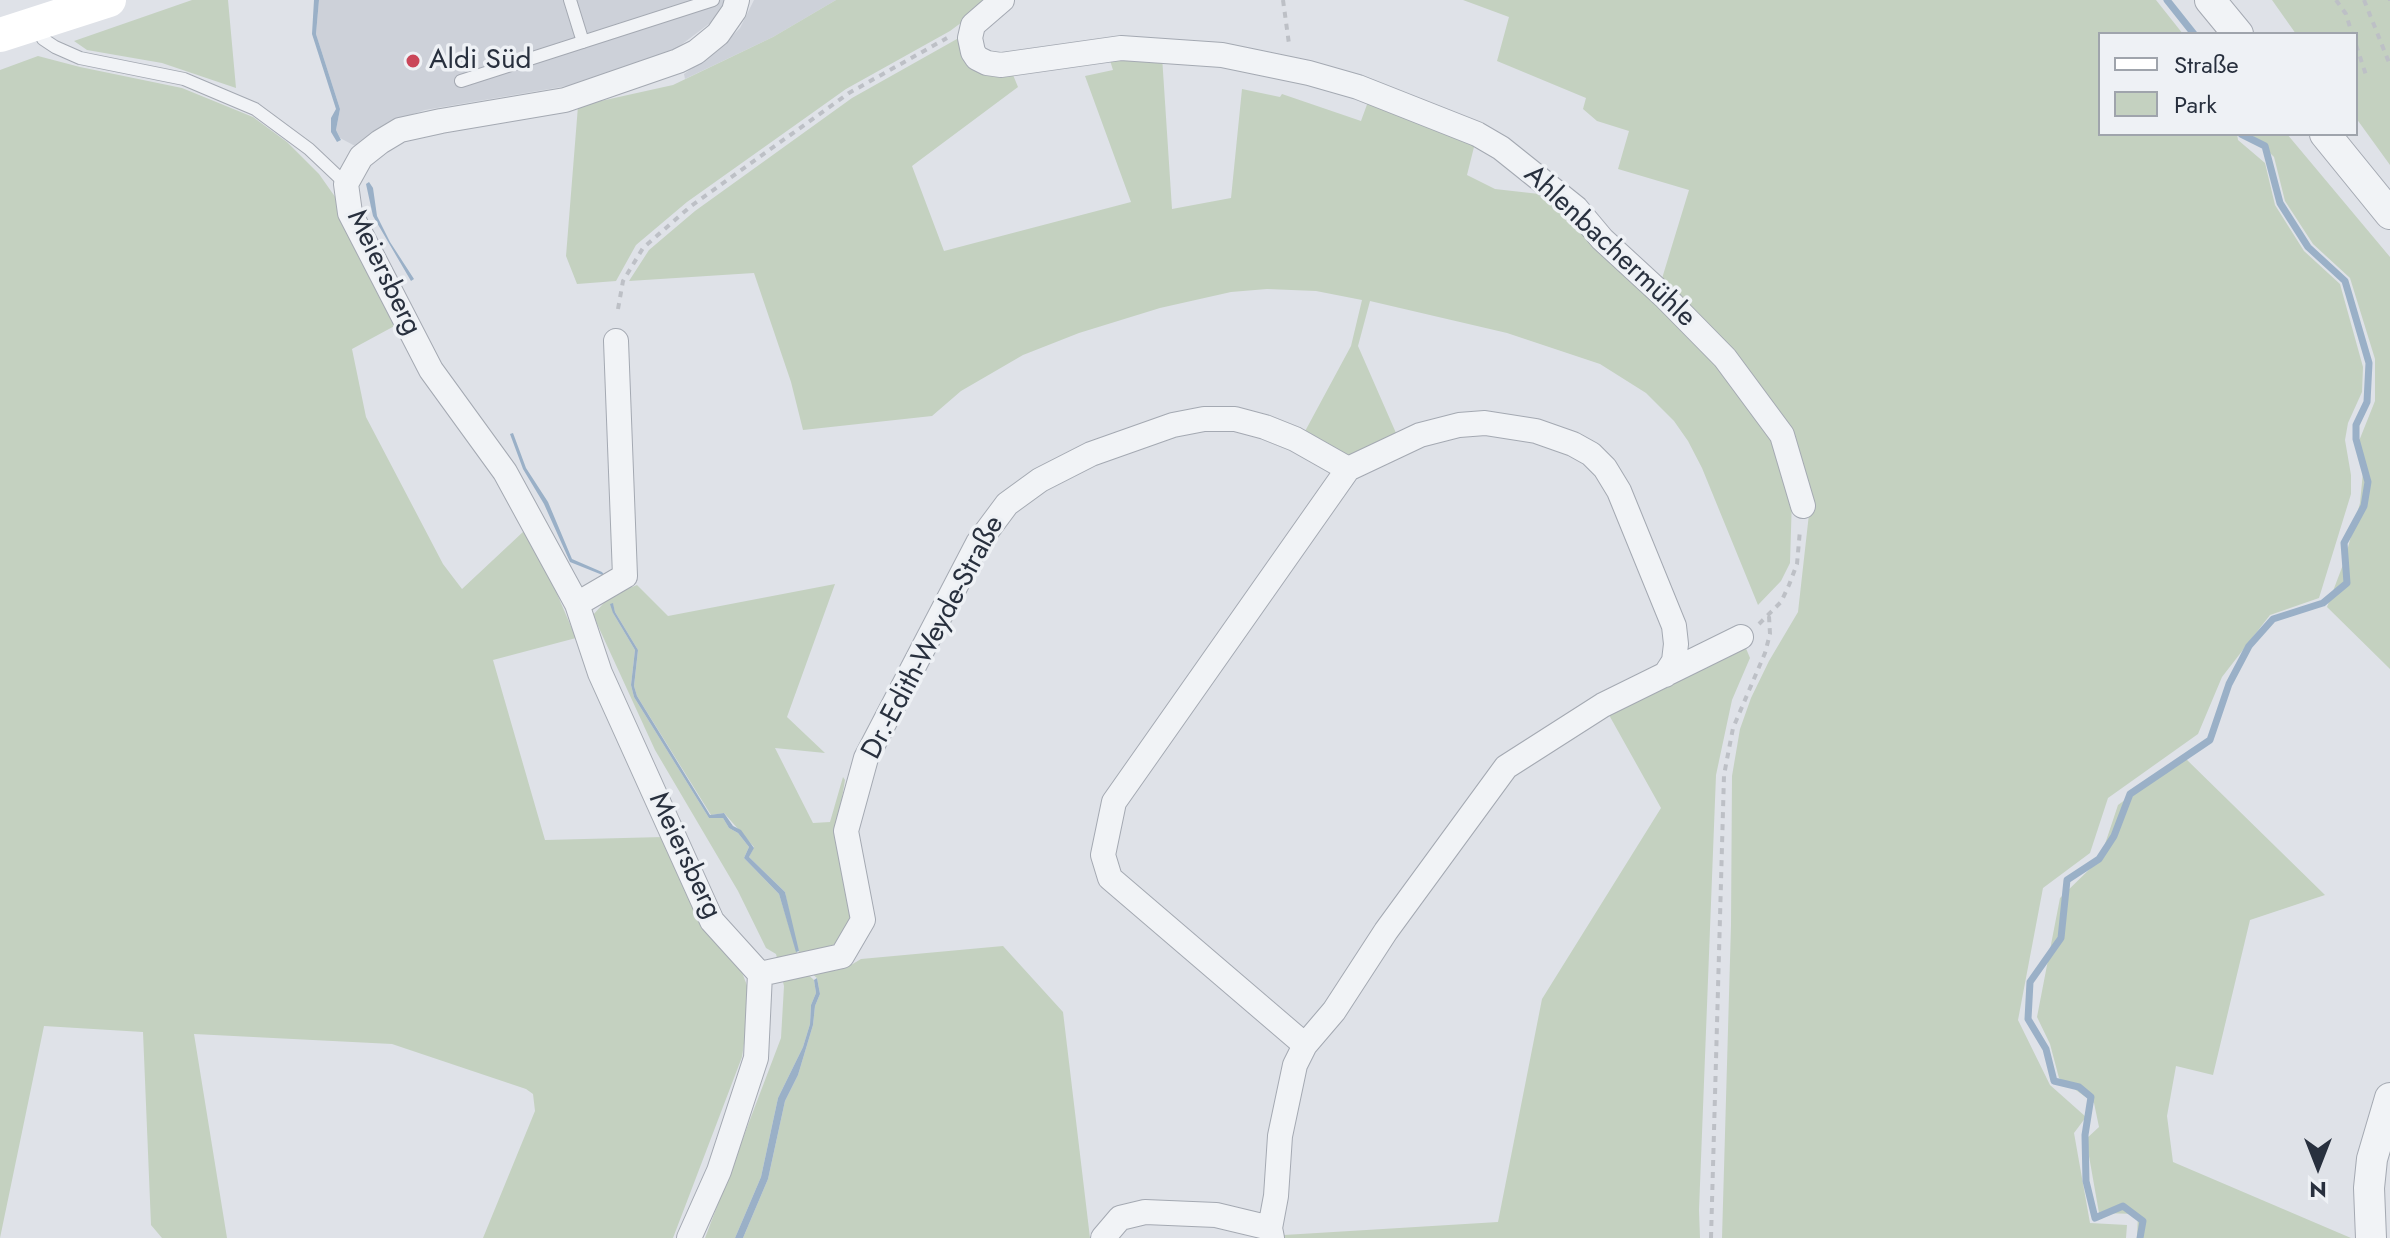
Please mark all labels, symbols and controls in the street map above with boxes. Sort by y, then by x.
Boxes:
legend [2098,32,2358,136]
place label: Aldi Süd [429,44,532,78]
text: Straße [2174,47,2239,82]
marker: Aldi Süd [404,52,422,70]
text: Park [2174,87,2217,122]
street label: Ahlenbachermühle [1516,159,1702,335]
street label: Meiersberg [338,205,428,341]
street label: Dr.-Edith-Weyde-Straße [856,511,1012,765]
street label: Meiersberg [640,788,728,924]
north arrow [2278,1126,2358,1206]
text: N [2309,1174,2327,1206]

